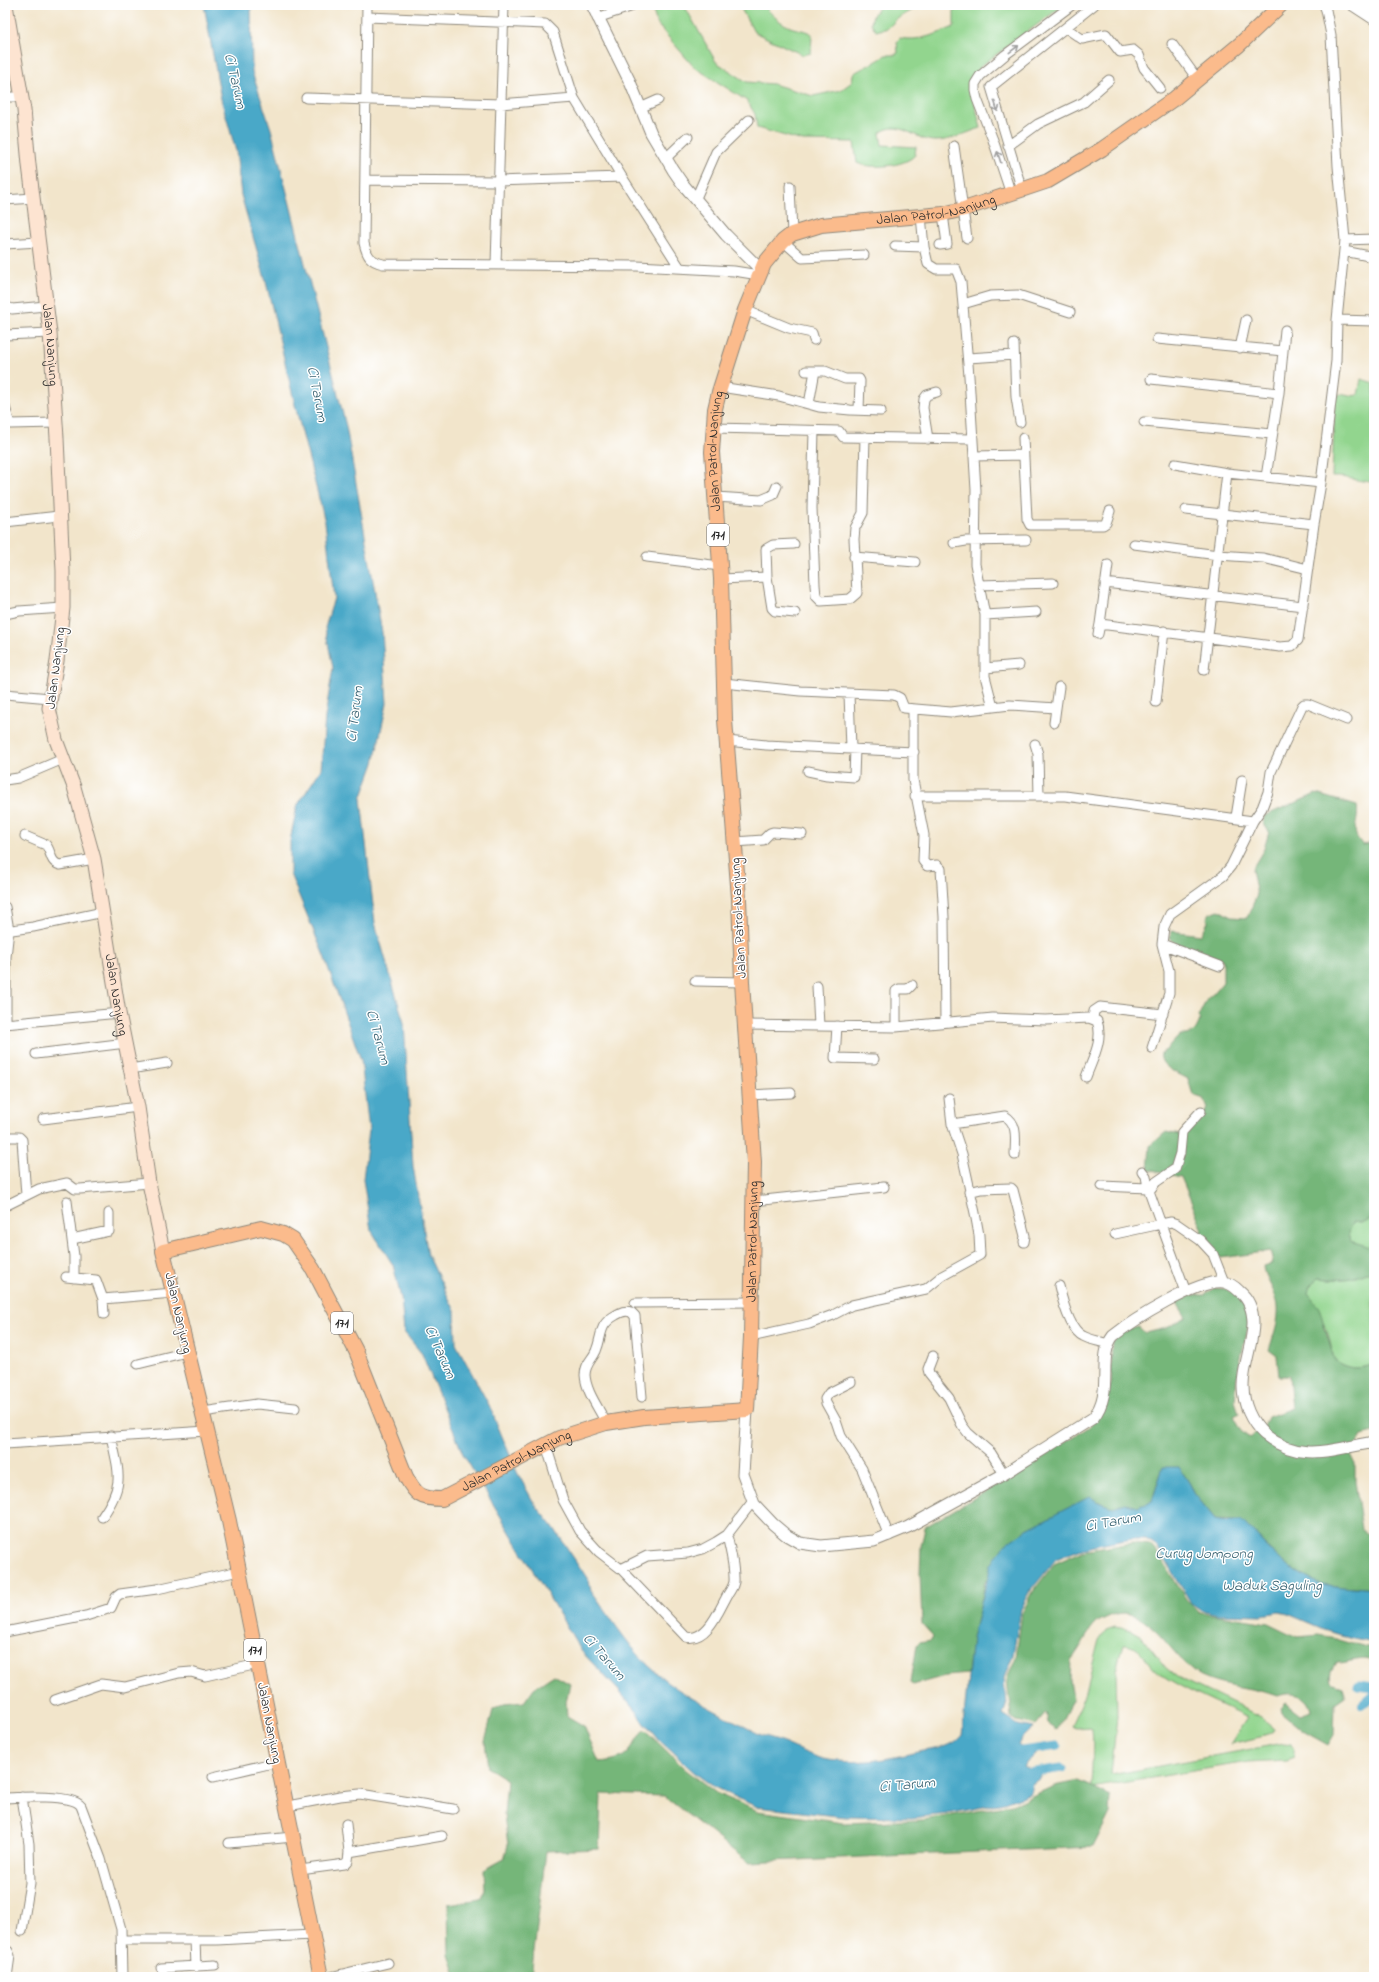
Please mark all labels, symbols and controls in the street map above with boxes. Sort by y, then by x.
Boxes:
one-way arrow [1008,44,1019,53]
water label: Ci Tarum [218,51,252,111]
one-way arrow [993,99,1000,112]
one-way arrow [994,151,1002,163]
street label: Jalan Patrol-Nanjung [876,189,999,230]
street label: Jalan Nanjung [36,303,64,387]
water label: Ci Tarum [301,364,333,424]
street label: Jalan Patrol-Nanjung [701,389,730,512]
road number: 171 [707,524,729,546]
street label: Jalan Nanjung [41,626,72,710]
water label: Ci Tarum [341,684,369,743]
street label: Jalan Patrol-Nanjung [725,857,754,979]
street label: Jalan Nanjung [99,952,134,1038]
water label: Ci Tarum [360,1007,396,1067]
street label: Jalan Patrol-Nanjung [741,1181,765,1302]
street label: Jalan Nanjung [158,1270,198,1356]
road number: 171 [331,1312,353,1334]
water label: Ci Tarum [419,1322,462,1382]
street label: Jalan Patrol-Nanjung [458,1424,574,1498]
water label: Ci Tarum [1083,1506,1143,1538]
water label: Curug Jompong [1155,1543,1253,1566]
water label: Waduk Saguling [1222,1575,1322,1598]
water label: Ci Tarum [577,1629,631,1686]
road number: 171 [244,1639,266,1661]
street label: Jalan Nanjung [250,1680,287,1766]
water label: Ci Tarum [878,1772,936,1798]

